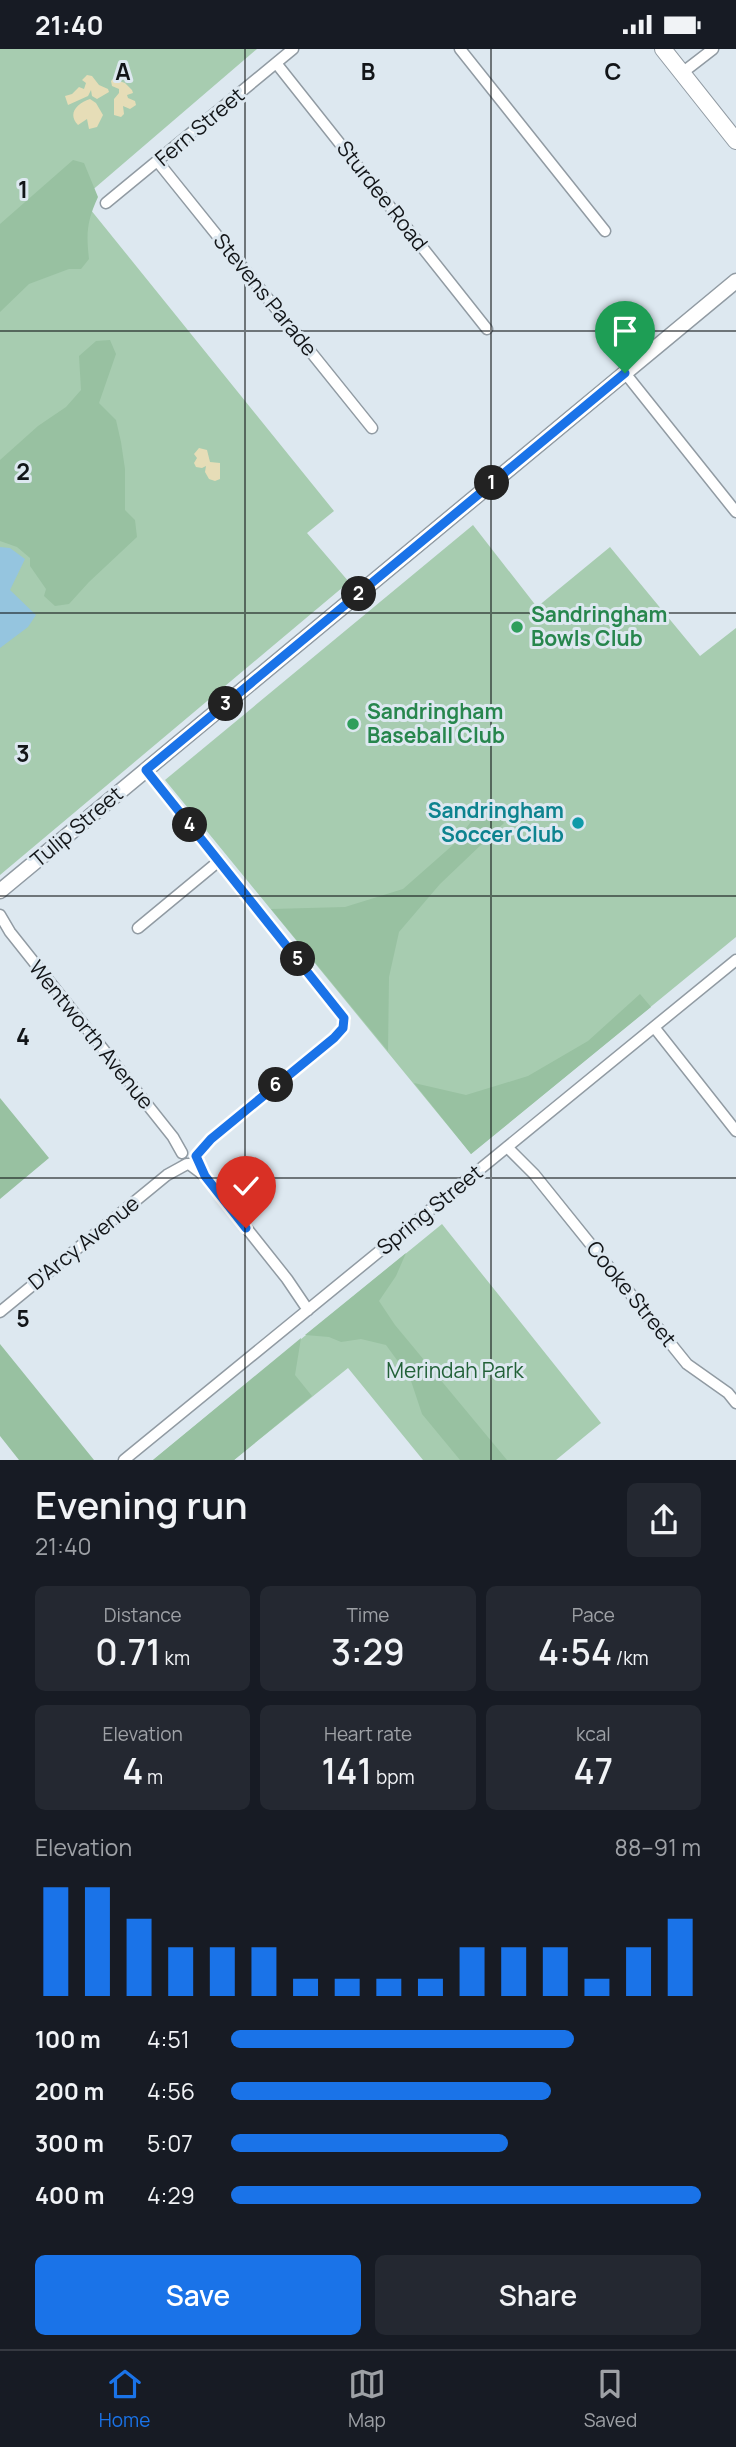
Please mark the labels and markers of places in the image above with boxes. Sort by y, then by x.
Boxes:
pin [595,301,655,373]
pin: 1 [475,465,510,501]
pin: 2 [342,577,376,611]
place label: Sandringham Bowls Club [531,600,667,652]
marker: Sandringham Bowls Club [509,619,525,635]
pin: 3 [208,687,244,721]
place label: Sandringham Baseball Club [367,697,505,749]
marker: Sandringham Baseball Club [345,716,361,732]
place label: Sandringham Soccer Club [428,796,564,848]
pin: 4 [172,807,208,843]
marker: Sandringham Soccer Club [570,815,586,831]
pin: 5 [280,941,316,977]
pin: 6 [258,1067,294,1103]
pin [216,1156,276,1228]

